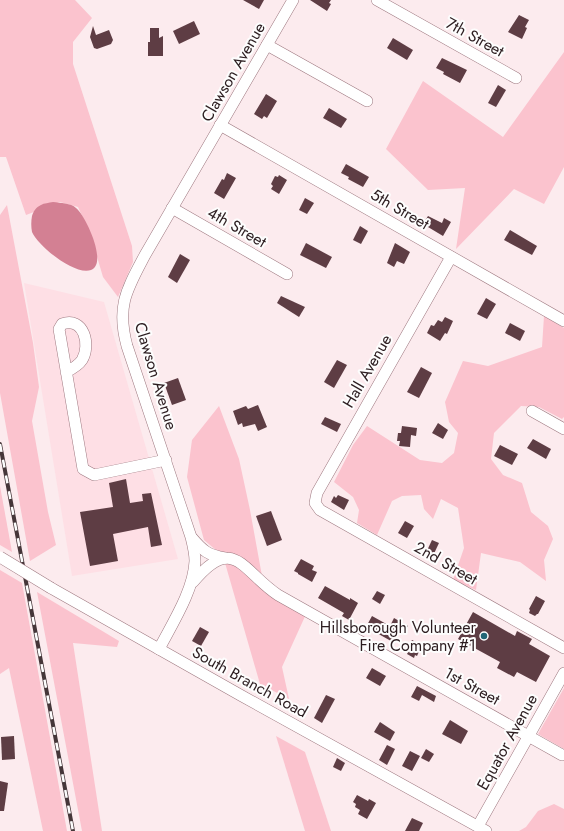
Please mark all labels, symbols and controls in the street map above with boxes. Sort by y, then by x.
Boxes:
street label: 7th Street [442,12,509,63]
street label: Clawson Avenue [195,18,271,126]
street label: 5th Street [366,183,434,235]
street label: 4th Street [203,201,271,253]
street label: Clawson Avenue [129,319,183,433]
street label: Hall Avenue [337,330,397,412]
street label: 2nd Street [410,536,482,590]
place label: Hillsborough Volunteer Fire Company #1 [320,616,477,657]
marker: Hillsborough Volunteer Fire Company #1 [479,631,489,641]
street label: South Branch Road [188,641,312,723]
street label: 1st Street [440,661,504,711]
street label: Equator Avenue [471,690,543,794]

